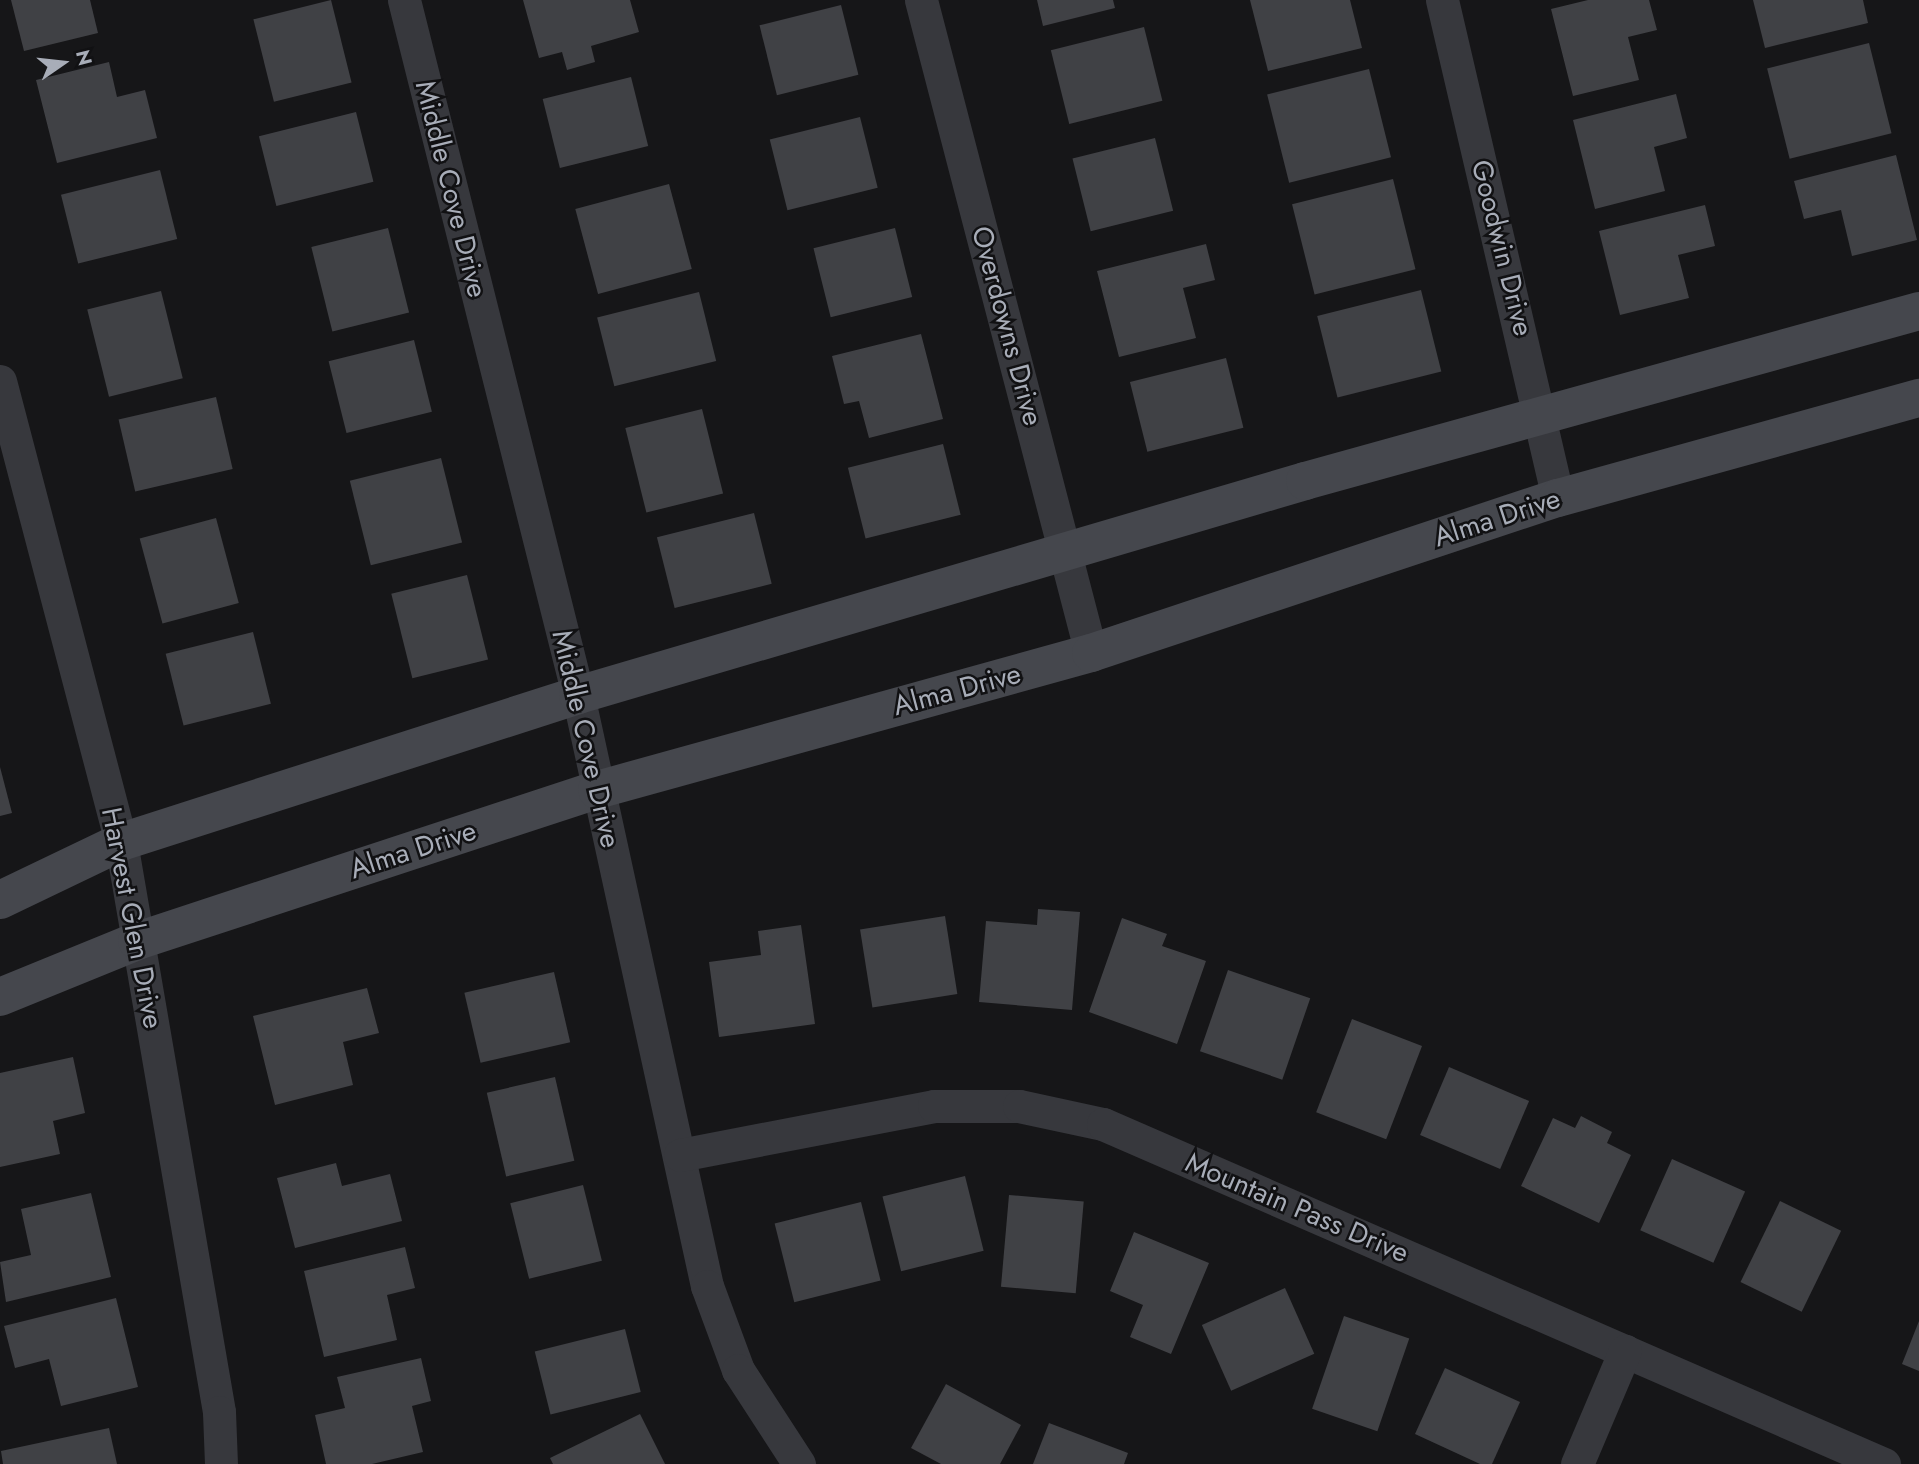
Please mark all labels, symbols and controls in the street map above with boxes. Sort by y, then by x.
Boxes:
north arrow [28,28,98,98]
text: N [69,47,99,68]
street label: Middle Cove Drive [408,77,494,301]
street label: Goodwin Drive [1464,157,1540,339]
street label: Overdowns Drive [964,223,1050,429]
street label: Alma Drive [1430,482,1564,554]
street label: Middle Cove Drive [545,627,627,851]
street label: Alma Drive [889,657,1025,723]
street label: Harvest Glen Drive [94,805,170,1031]
street label: Alma Drive [346,814,480,886]
street label: Mountain Pass Drive [1180,1146,1414,1270]

